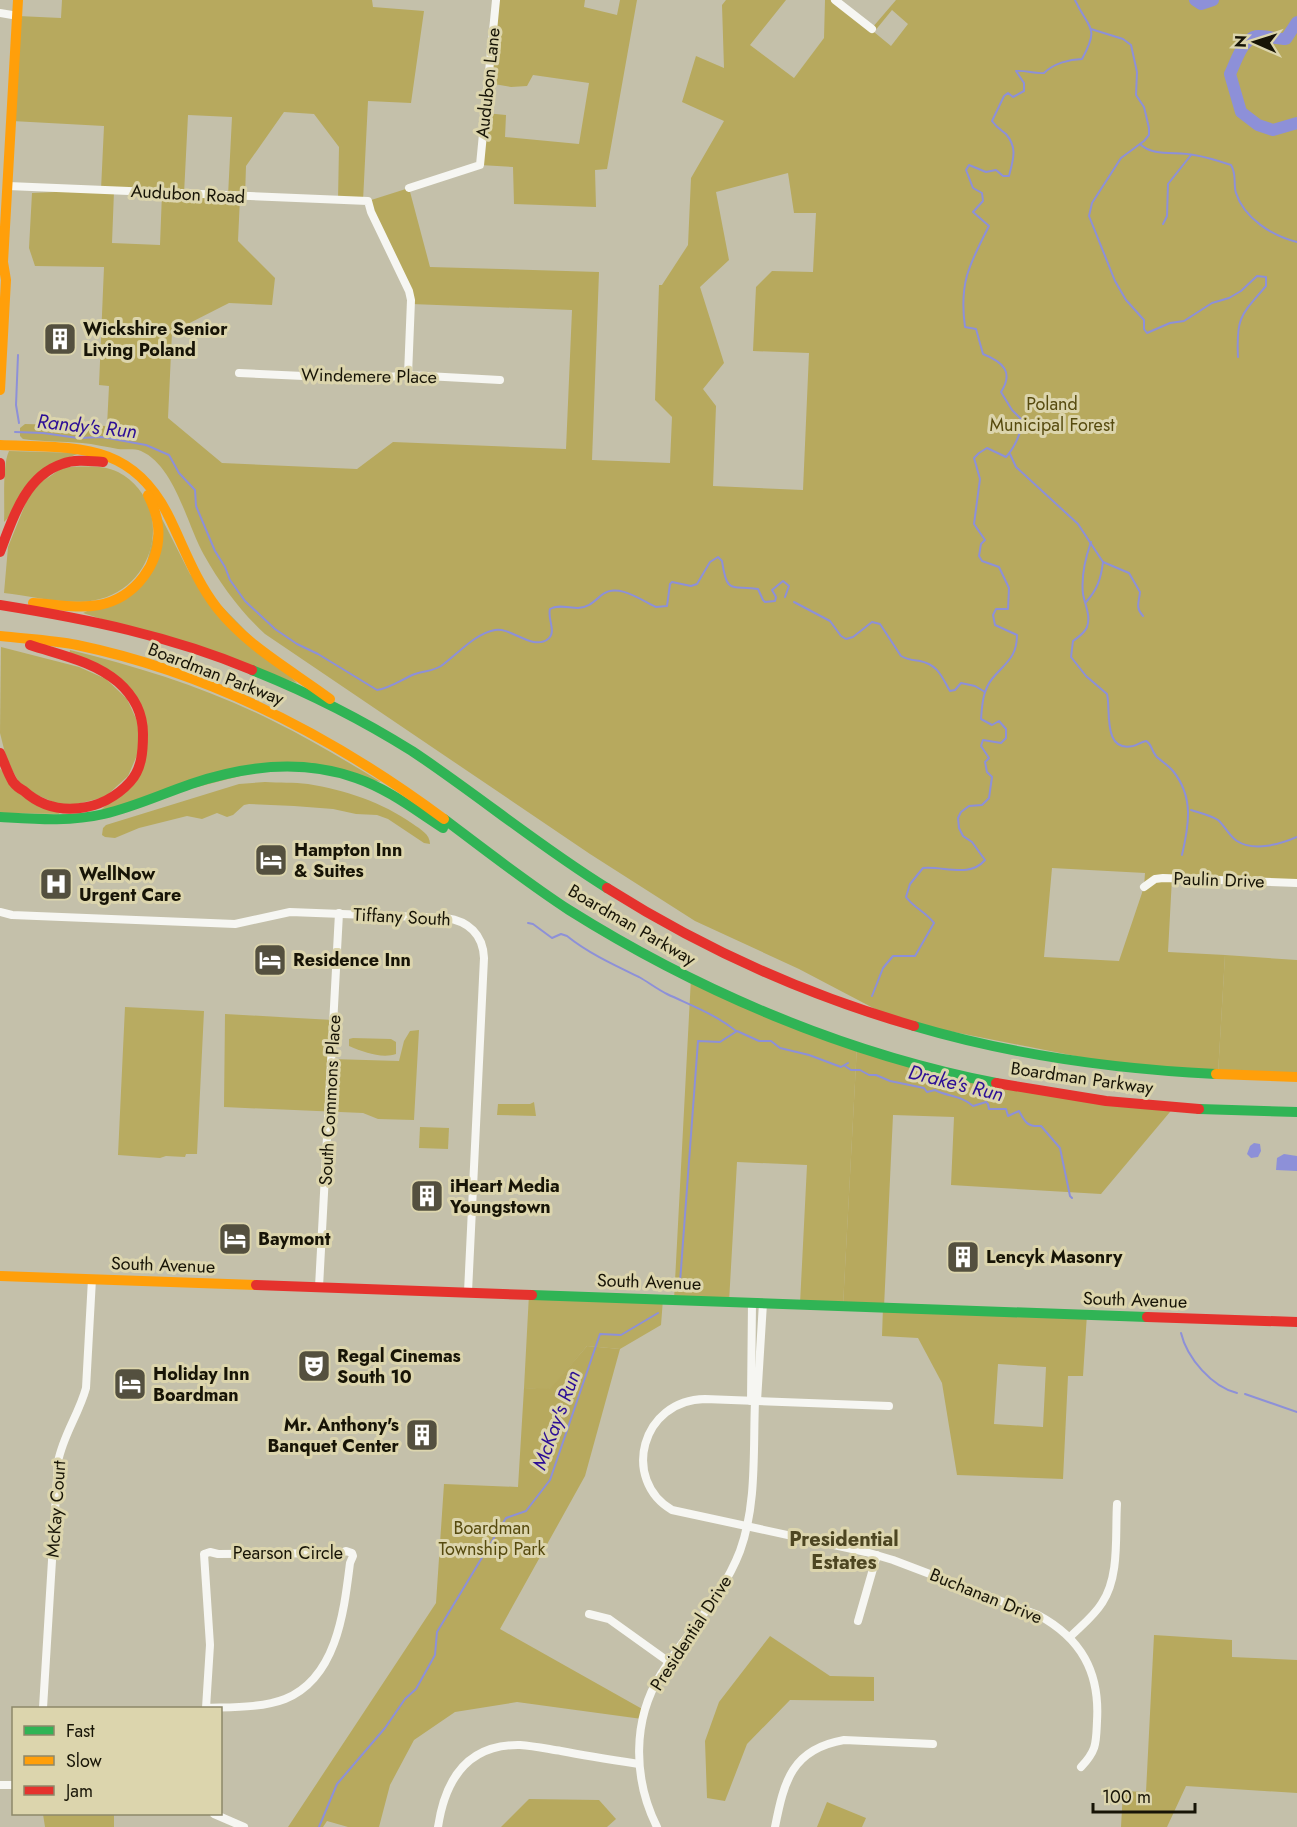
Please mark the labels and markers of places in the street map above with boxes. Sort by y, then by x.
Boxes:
place label: Wickshire Senior Living Poland [83,316,228,363]
building icon: Wickshire Senior Living Poland [42,321,78,357]
place label: Hampton Inn & Suites [294,837,402,884]
hotel icon: Hampton Inn & Suites [253,842,289,878]
place label: WellNow Urgent Care [79,861,181,908]
hospital icon: WellNow Urgent Care [38,866,74,902]
hotel icon: Residence Inn [252,942,288,978]
place label: Residence Inn [293,947,411,973]
place label: iHeart Media Youngstown [449,1173,560,1220]
building icon: iHeart Media Youngstown [409,1178,445,1214]
hotel icon: Baymont [217,1221,253,1257]
place label: Baymont [258,1226,331,1252]
building icon: Lencyk Masonry [945,1239,981,1275]
place label: Lencyk Masonry [986,1244,1123,1270]
place label: Regal Cinemas South 10 [337,1343,461,1390]
theatre icon: Regal Cinemas South 10 [296,1348,332,1384]
place label: Holiday Inn Boardman [153,1361,250,1408]
hotel icon: Holiday Inn Boardman [112,1366,148,1402]
place label: Mr. Anthony's Banquet Center [267,1412,400,1459]
building icon: Mr. Anthony's Banquet Center [404,1417,440,1453]

